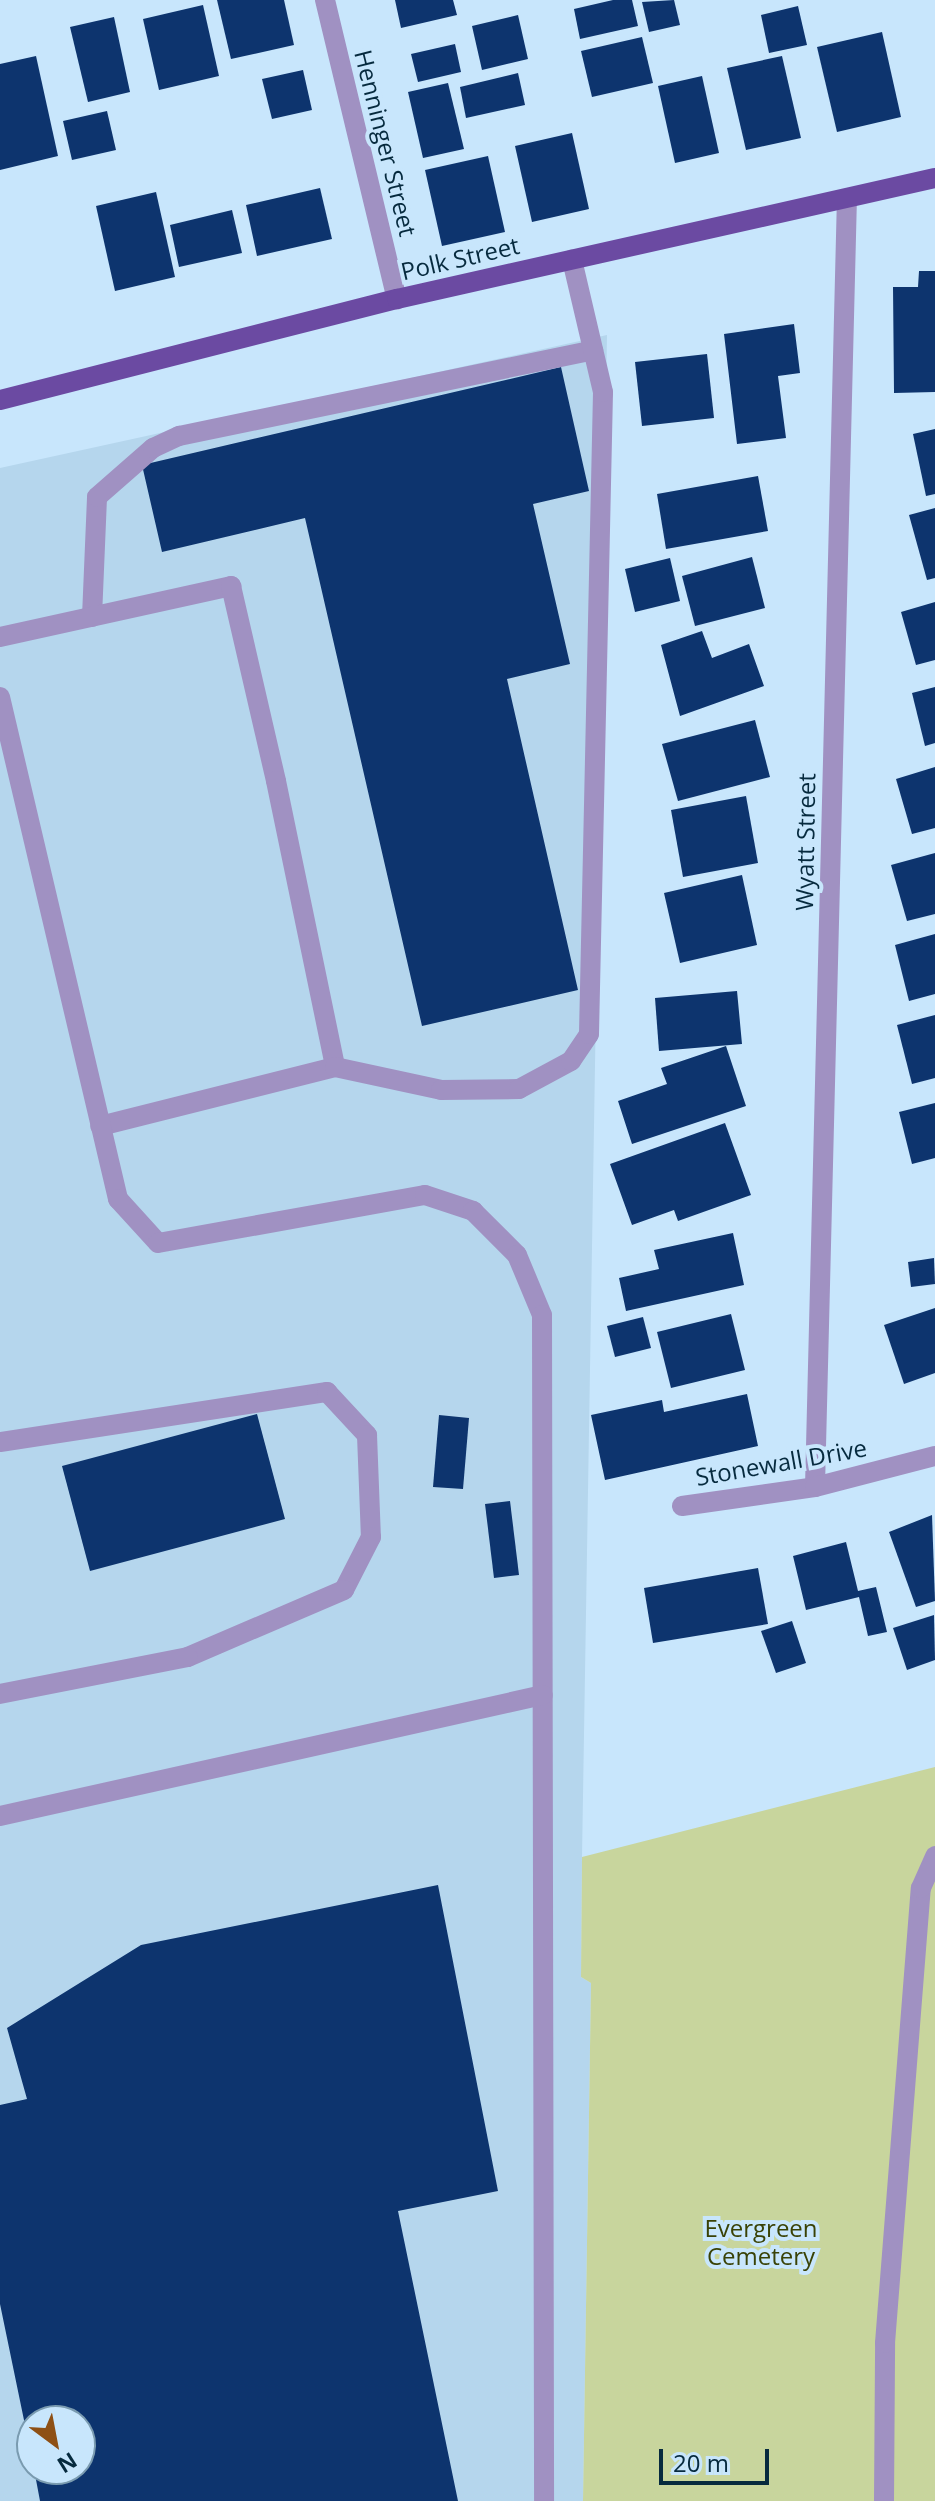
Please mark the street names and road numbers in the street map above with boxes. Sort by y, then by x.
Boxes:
street label: Henninger Street [349,47,423,239]
street label: Polk Street [398,230,522,286]
street label: Wyatt Street [789,773,821,911]
street label: Stonewall Drive [693,1433,869,1491]

